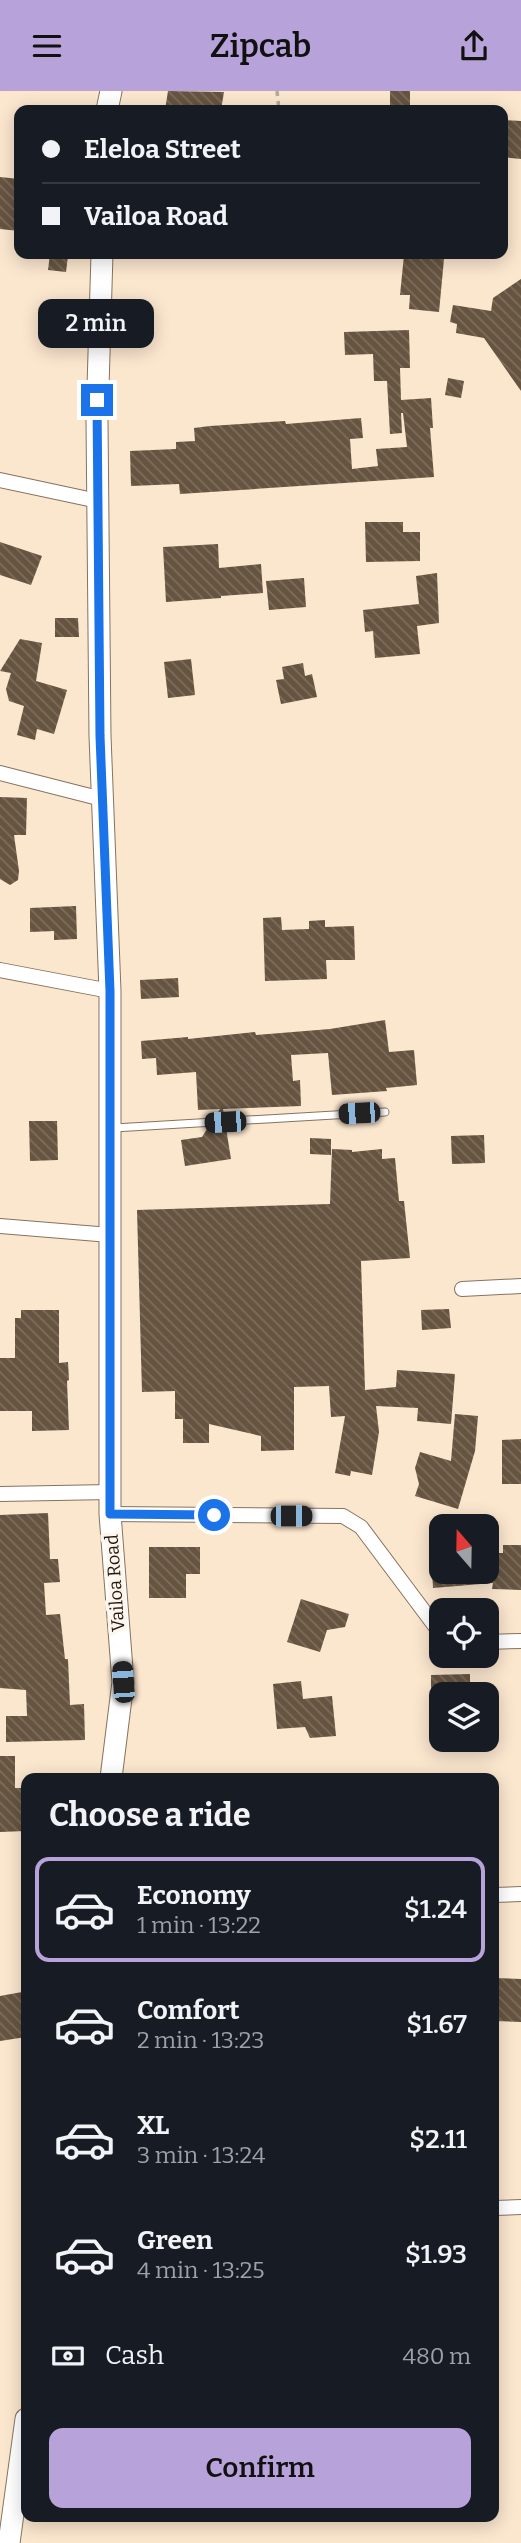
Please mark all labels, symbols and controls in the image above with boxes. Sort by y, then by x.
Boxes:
icon: menu [28,27,66,65]
text: Zipcab [210,27,311,65]
icon: share [455,27,493,65]
text: Eleloa Street [84,134,241,165]
text: Vailoa Road [84,201,228,232]
callout: 2 min [39,299,155,347]
text: 2 min [66,309,126,337]
route end [81,384,113,416]
car [338,1101,381,1125]
car [204,1110,247,1134]
route start [198,1499,230,1531]
car [271,1506,313,1527]
north arrow [429,1514,499,1584]
map controls [429,1514,499,1752]
street label: Vailoa Road [101,1533,129,1632]
button: locate [429,1598,499,1668]
car [112,1660,135,1704]
button: layers [429,1682,499,1752]
text: Choose a ride [49,1796,250,1834]
icon: car [53,1878,116,1941]
text: Economy [137,1880,251,1911]
text: $1.24 [404,1894,467,1925]
text: 1 min · 13:22 [137,1911,261,1939]
icon: car [53,1993,116,2056]
text: Comfort [137,1995,240,2026]
text: $1.67 [406,2009,467,2040]
text: 2 min · 13:23 [137,2026,264,2054]
icon: car [53,2108,116,2171]
text: XL [137,2110,169,2141]
text: $2.11 [409,2124,467,2155]
text: 3 min · 13:24 [137,2141,265,2169]
icon: car [53,2223,116,2286]
text: Green [137,2225,213,2256]
text: $1.93 [405,2239,467,2270]
text: 4 min · 13:25 [137,2256,265,2284]
icon: cash [49,2337,87,2375]
text: Cash [105,2340,164,2371]
text: 480 m [402,2342,471,2370]
button: Confirm [49,2428,471,2508]

